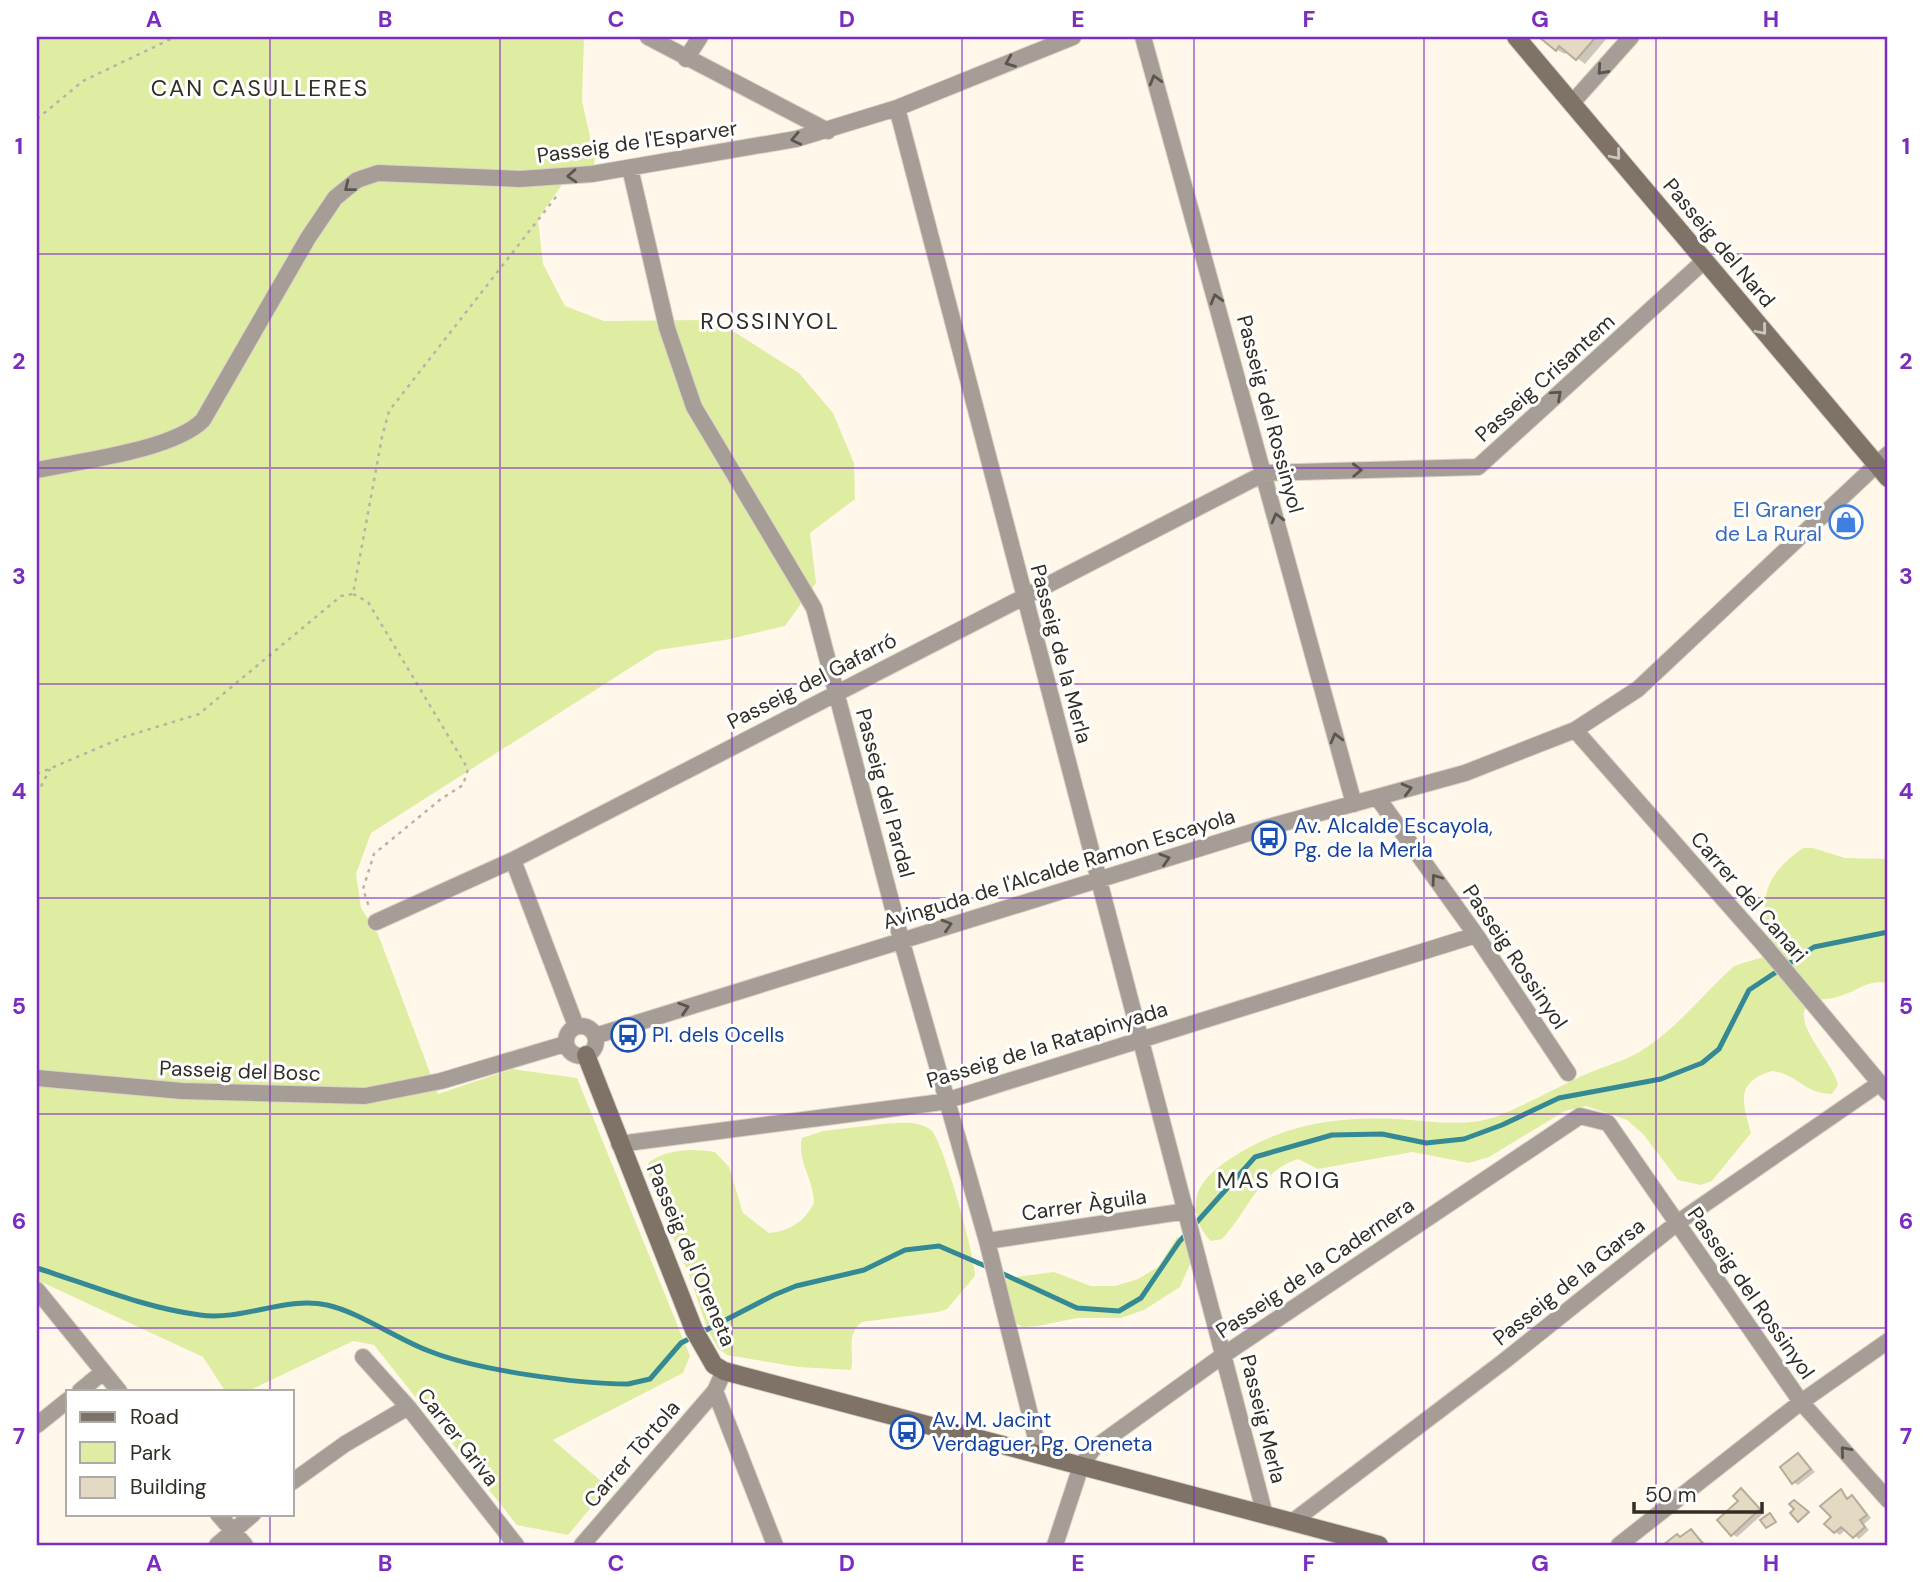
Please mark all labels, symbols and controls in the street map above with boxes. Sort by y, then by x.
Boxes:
text: A [146,4,162,34]
text: B [378,4,392,34]
text: C [608,4,624,34]
text: D [839,4,855,34]
text: E [1071,4,1085,34]
text: F [1303,4,1316,34]
text: G [1531,4,1549,34]
text: H [1763,4,1779,34]
one-way arrow [1005,54,1017,68]
one-way arrow [1598,62,1610,75]
district label: CAN CASULLERES [151,73,369,103]
one-way arrow [1149,74,1163,86]
street label: Passeig de l'Esparver [535,114,739,170]
one-way arrow [790,130,802,145]
text: 1 [15,131,23,161]
text: 1 [1902,131,1910,161]
one-way arrow [1608,147,1620,160]
one-way arrow [566,168,577,183]
street label: Passeig del Nard [1657,173,1781,313]
one-way arrow [344,179,356,192]
one-way arrow [1210,293,1224,305]
district label: ROSSINYOL [700,306,840,336]
street label: Passeig Crisantem [1469,308,1621,448]
street label: Passeig del Rossinyol [1230,312,1310,516]
one-way arrow [1754,321,1766,334]
text: 2 [12,346,26,376]
text: 2 [1899,346,1913,376]
one-way arrow [1549,391,1562,404]
one-way arrow [1352,463,1363,478]
place label: El Graner de La Rural [1715,496,1822,548]
shop icon: El Graner de La Rural [1827,503,1865,541]
one-way arrow [1271,512,1285,524]
text: 3 [12,561,26,591]
street label: Passeig de la Merla [1024,561,1098,747]
text: 3 [1899,561,1913,591]
street label: Passeig del Gafarró [722,626,902,736]
street label: Passeig del Pardal [849,706,921,880]
one-way arrow [1330,732,1345,744]
text: 4 [12,776,27,806]
text: 4 [1899,776,1914,806]
one-way arrow [1401,783,1413,797]
street label: Avinguda de l'Alcalde Ramon Escayola [879,802,1239,936]
place label: Av. Alcalde Escayola, Pg. de la Merla [1294,812,1493,864]
bus stop icon: Av. Alcalde Escayola, Pg. de la Merla [1250,819,1288,857]
street label: Carrer del Canari [1684,826,1814,968]
one-way arrow [1158,853,1171,867]
one-way arrow [1432,874,1445,887]
street label: Passeig Rossinyol [1456,879,1574,1035]
one-way arrow [941,918,953,933]
text: 5 [12,991,26,1021]
text: 5 [1899,991,1913,1021]
street label: Passeig de la Ratapinyada [923,995,1171,1095]
one-way arrow [677,1002,689,1016]
bus stop icon: Pl. dels Ocells [609,1016,647,1054]
place label: Pl. dels Ocells [652,1021,785,1049]
street label: Passeig del Bosc [159,1054,321,1088]
street label: Passeig de l'Oreneta [640,1159,742,1351]
district label: MAS ROIG [1217,1165,1341,1195]
street label: Carrer Àguila [1020,1182,1148,1228]
street label: Passeig de la Cadernera [1210,1191,1420,1345]
street label: Passeig del Rossinyol [1681,1201,1821,1385]
text: 6 [12,1206,26,1236]
text: 6 [1899,1206,1913,1236]
street label: Passeig de la Garsa [1487,1212,1651,1352]
street label: Passeig Merla [1233,1352,1293,1486]
street label: Carrer Griva [411,1382,505,1492]
legend [66,1390,294,1516]
street label: Carrer Tòrtola [578,1394,686,1514]
text: Road [130,1403,179,1431]
place label: Av. M. Jacint Verdaguer, Pg. Oreneta [932,1406,1152,1458]
bus stop icon: Av. M. Jacint Verdaguer, Pg. Oreneta [888,1413,926,1451]
text: 7 [13,1421,25,1451]
text: 7 [1900,1421,1912,1451]
text: Park [130,1439,172,1467]
one-way arrow [1841,1446,1853,1459]
scale bar [1634,1470,1762,1514]
text: Building [130,1473,207,1501]
text: 50 m [1645,1481,1696,1509]
text: A [146,1548,162,1578]
text: B [378,1548,392,1578]
text: C [608,1548,624,1578]
text: D [839,1548,855,1578]
text: E [1071,1548,1085,1578]
text: F [1303,1548,1316,1578]
text: G [1531,1548,1549,1578]
text: H [1763,1548,1779,1578]

